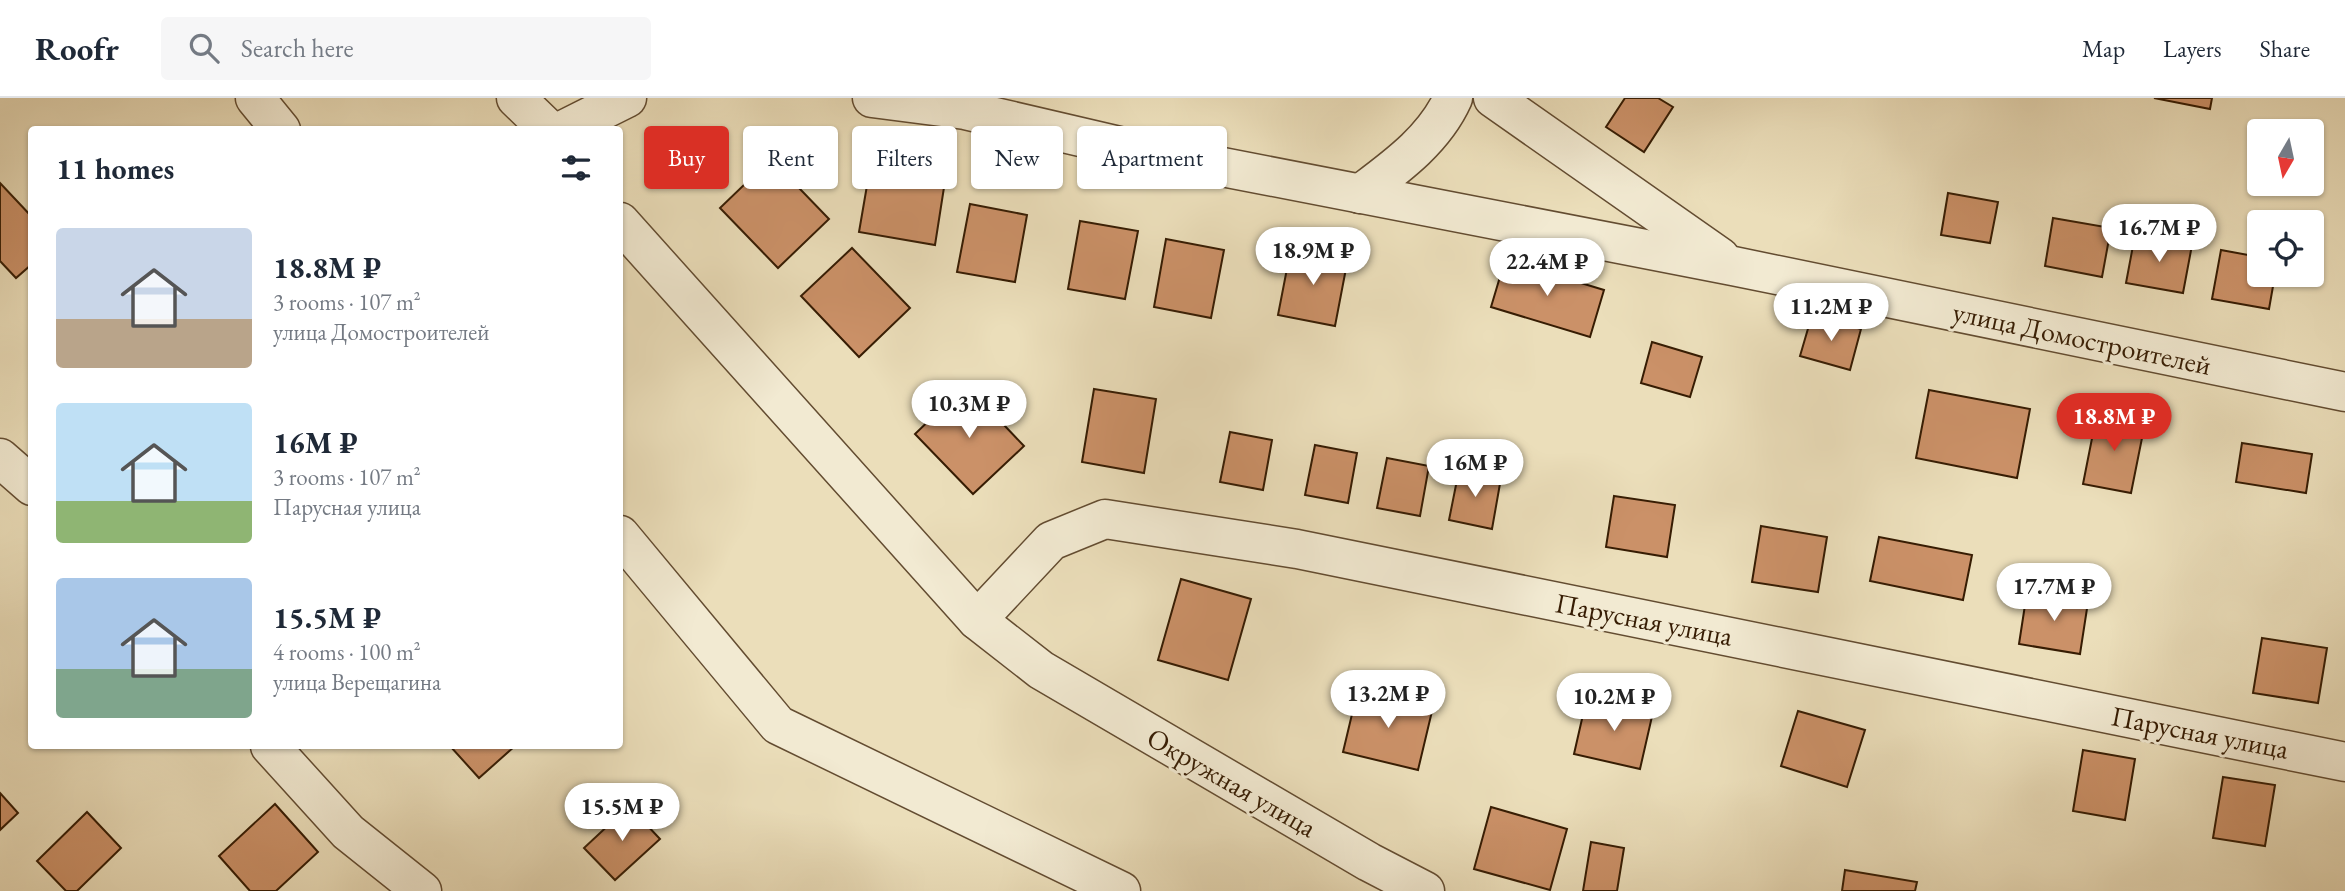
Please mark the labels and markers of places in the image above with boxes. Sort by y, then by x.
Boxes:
pin: 16.7M ₽ [2094,204,2224,264]
pin: 18.9M ₽ [1248,228,1378,287]
pin: 22.4M ₽ [1482,238,1612,298]
pin: 11.2M ₽ [1766,284,1896,343]
pin: 10.3M ₽ [904,380,1034,440]
pin: 18.8M ₽ [2049,394,2179,453]
pin: 16M ₽ [1426,440,1524,499]
pin: 17.7M ₽ [1989,564,2119,623]
pin: 13.2M ₽ [1323,670,1453,730]
pin: 10.2M ₽ [1549,674,1679,733]
pin: 15.5M ₽ [557,784,687,843]

